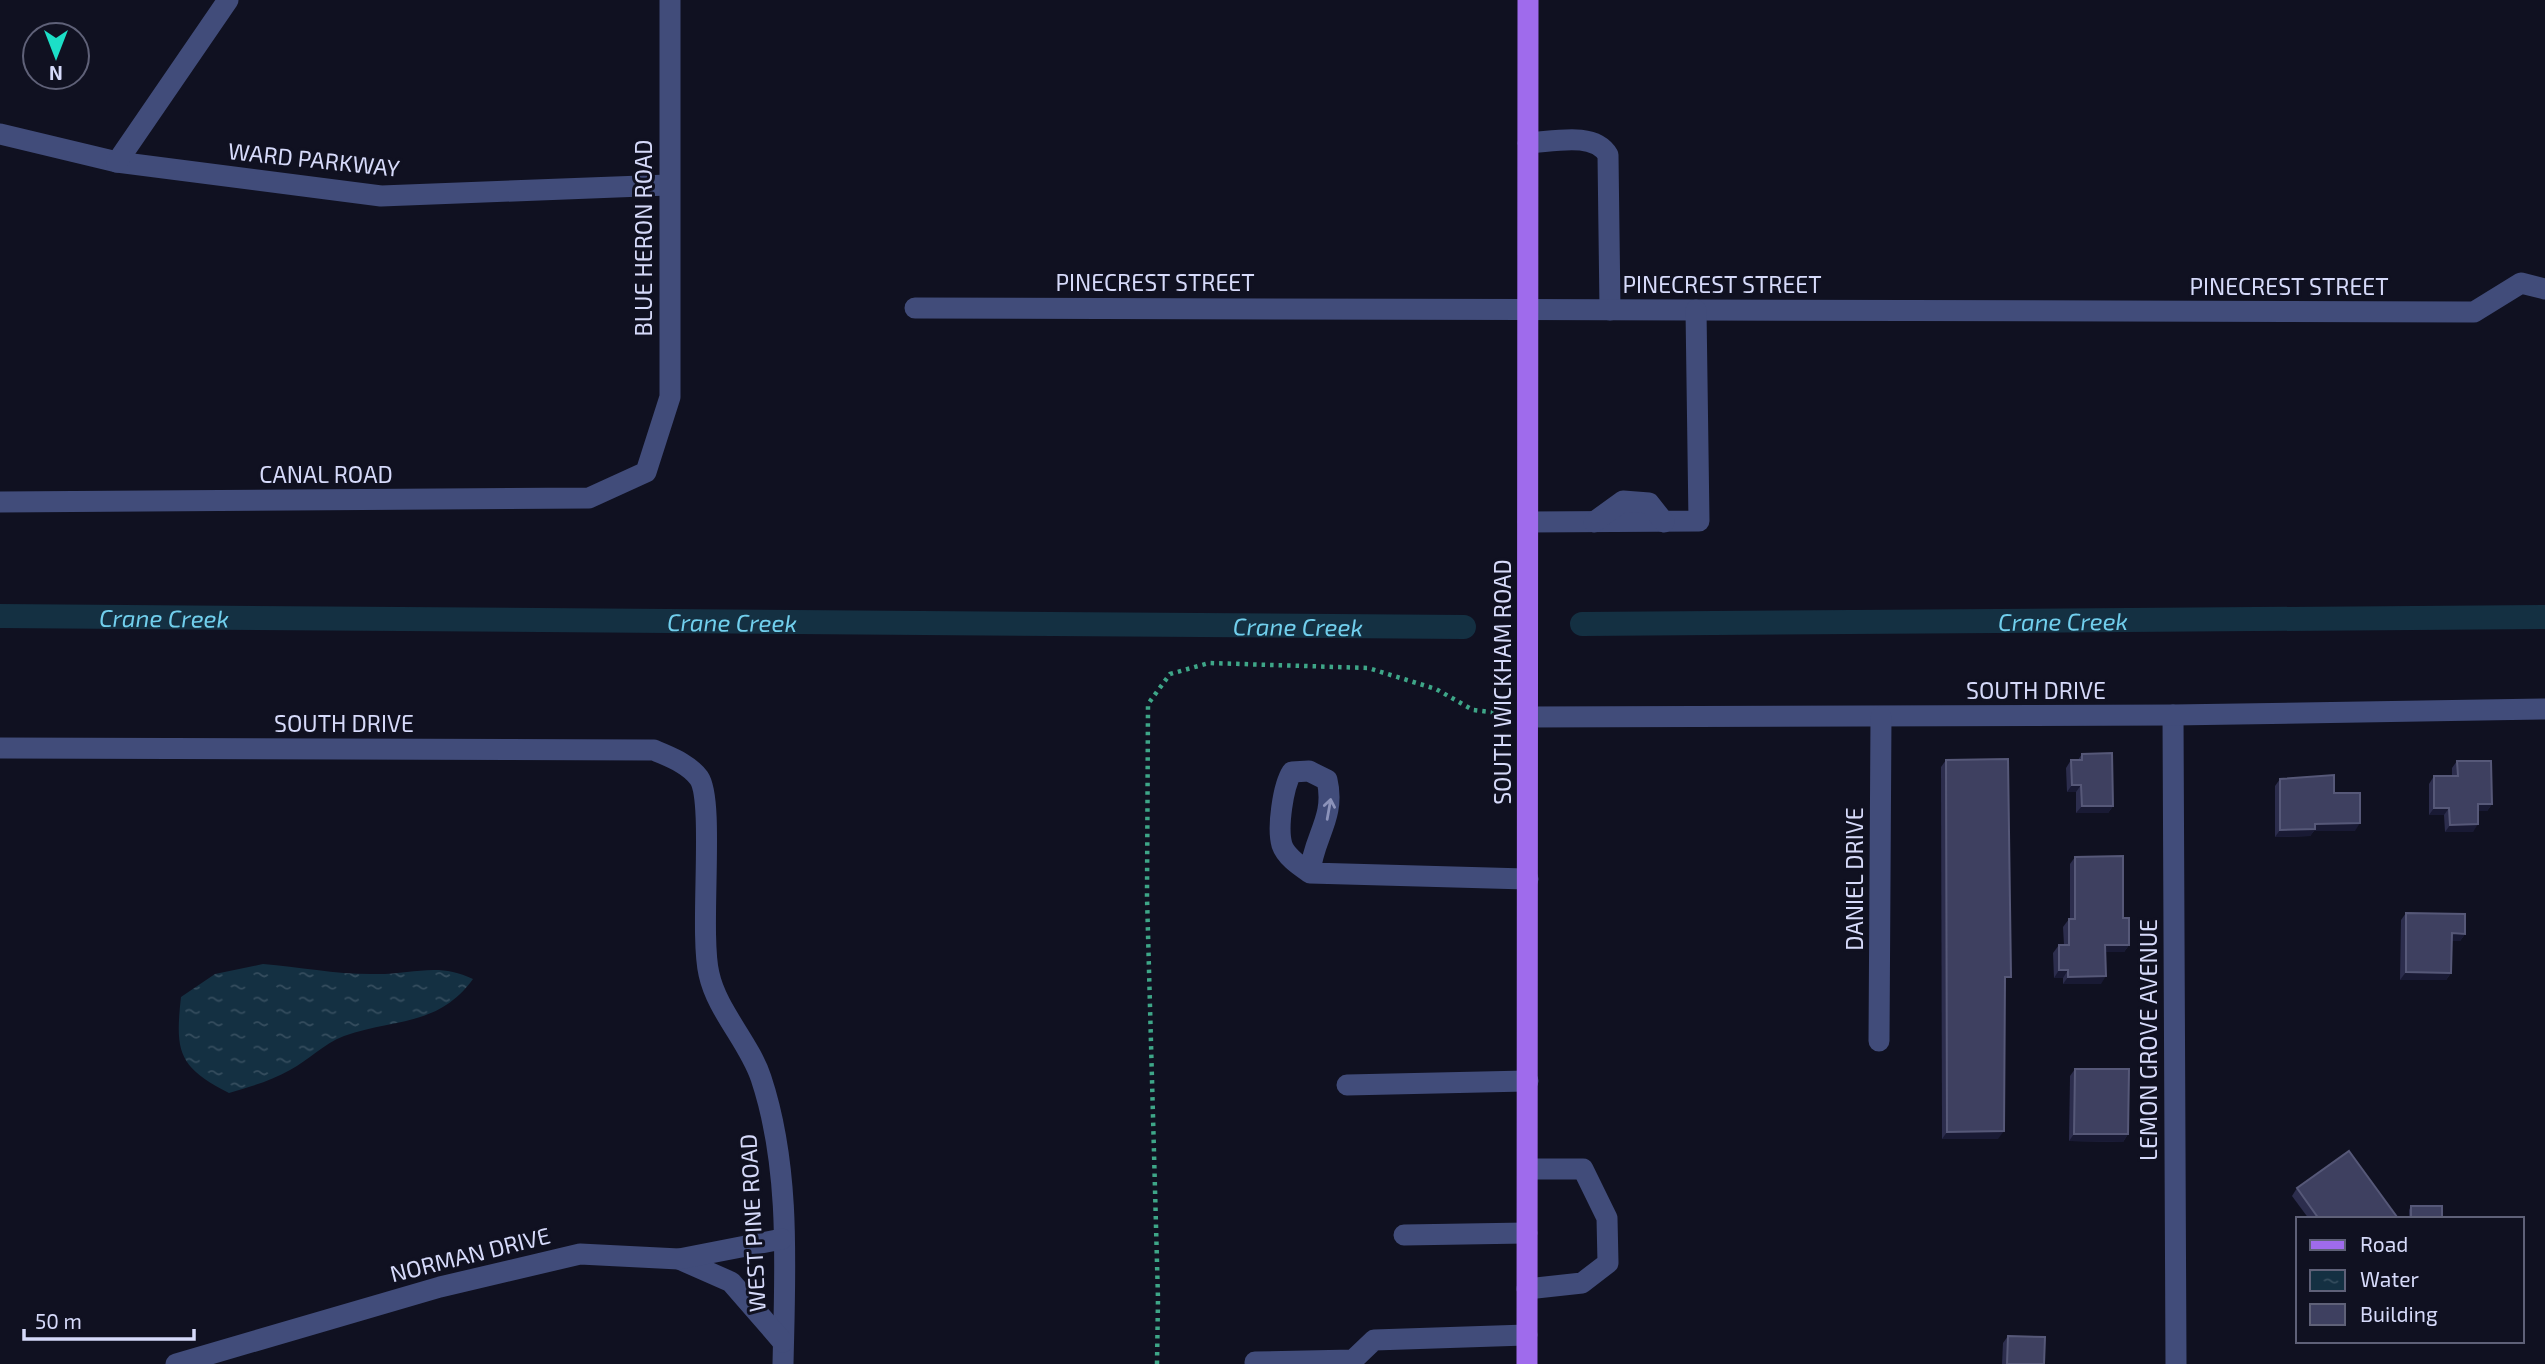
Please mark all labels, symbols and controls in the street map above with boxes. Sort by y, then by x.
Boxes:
north arrow [21,21,91,91]
text: N [49,62,63,85]
street label: WARD PARKWAY [227,136,401,182]
street label: BLUE HERON ROAD [629,139,657,337]
street label: PINECREST STREET [1055,268,1255,296]
street label: PINECREST STREET [1622,270,1822,298]
street label: PINECREST STREET [2189,272,2389,300]
street label: CANAL ROAD [259,460,393,488]
street label: SOUTH WICKHAM ROAD [1488,559,1516,805]
water label: Crane Creek [99,602,229,632]
water label: Crane Creek [1998,606,2128,635]
water label: Crane Creek [667,607,797,636]
water label: Crane Creek [1233,611,1363,641]
street label: SOUTH DRIVE [1966,676,2106,704]
street label: SOUTH DRIVE [274,709,414,737]
one-way arrow [1322,798,1336,821]
street label: DANIEL DRIVE [1840,807,1868,951]
street label: LEMON GROVE AVENUE [2134,919,2162,1161]
street label: WEST PINE ROAD [733,1133,771,1313]
legend [2296,1217,2524,1343]
street label: NORMAN DRIVE [387,1221,553,1287]
text: Road [2360,1231,2408,1256]
text: Water [2360,1266,2419,1291]
scale bar [24,1298,194,1342]
text: Building [2360,1301,2438,1326]
text: 50 m [35,1308,82,1333]

